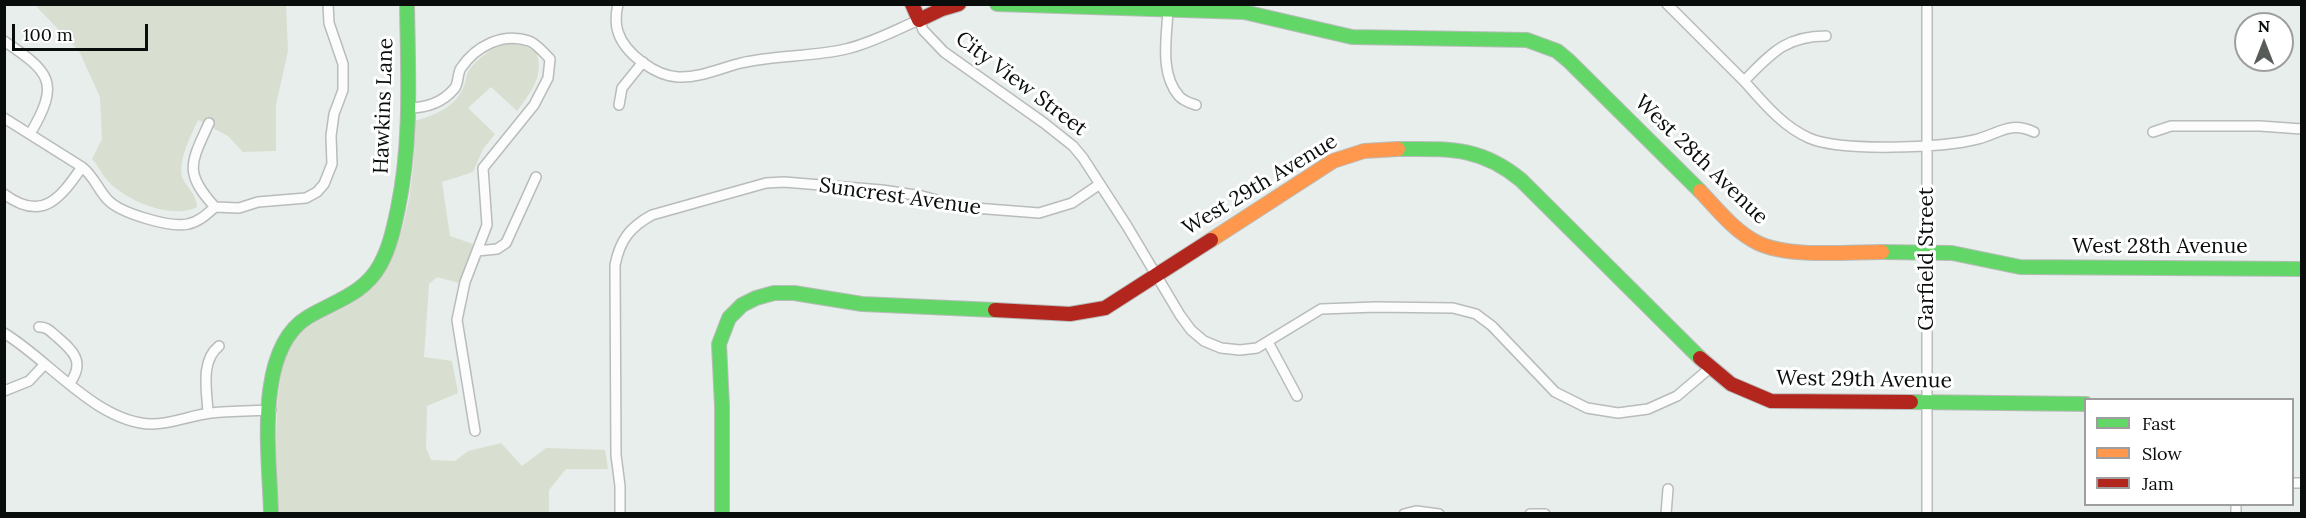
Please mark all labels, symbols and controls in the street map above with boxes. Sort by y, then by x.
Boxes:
scale bar [15,12,152,50]
north arrow [2234,12,2294,72]
text: N [2258,16,2270,36]
text: 100 m [23,23,73,46]
street label: City View Street [950,26,1092,142]
street label: Hawkins Lane [369,37,399,175]
street label: West 28th Avenue [1629,90,1773,230]
street label: West 29th Avenue [1178,129,1342,241]
street label: Suncrest Avenue [817,173,983,221]
street label: Garfield Street [1914,187,1940,331]
street label: West 28th Avenue [2072,234,2248,260]
street label: West 29th Avenue [1776,366,1952,394]
legend [2084,398,2294,506]
text: Fast [2142,412,2176,435]
text: Slow [2142,442,2182,465]
text: Jam [2142,472,2174,495]

